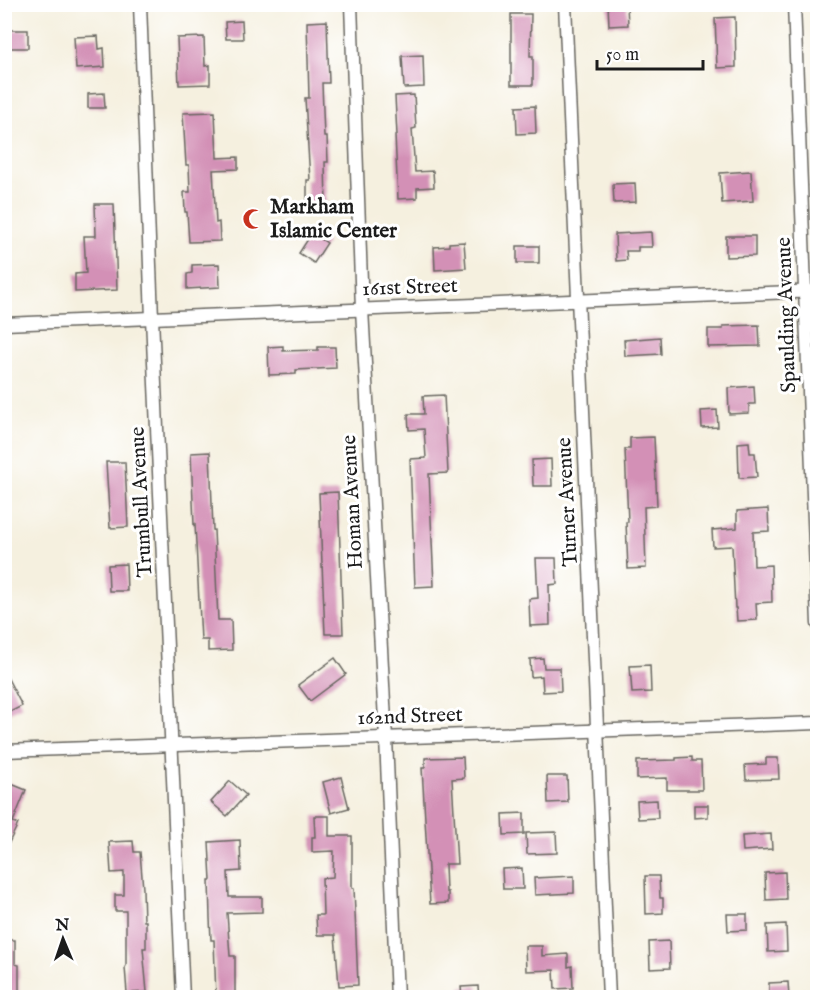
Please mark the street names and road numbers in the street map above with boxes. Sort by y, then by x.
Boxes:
street label: Spaulding Avenue [771,236,803,393]
street label: 161st Street [362,273,458,303]
street label: Trumbull Avenue [125,426,159,578]
street label: Homan Avenue [336,434,370,570]
street label: Turner Avenue [551,436,585,567]
street label: 162nd Street [357,702,463,732]

